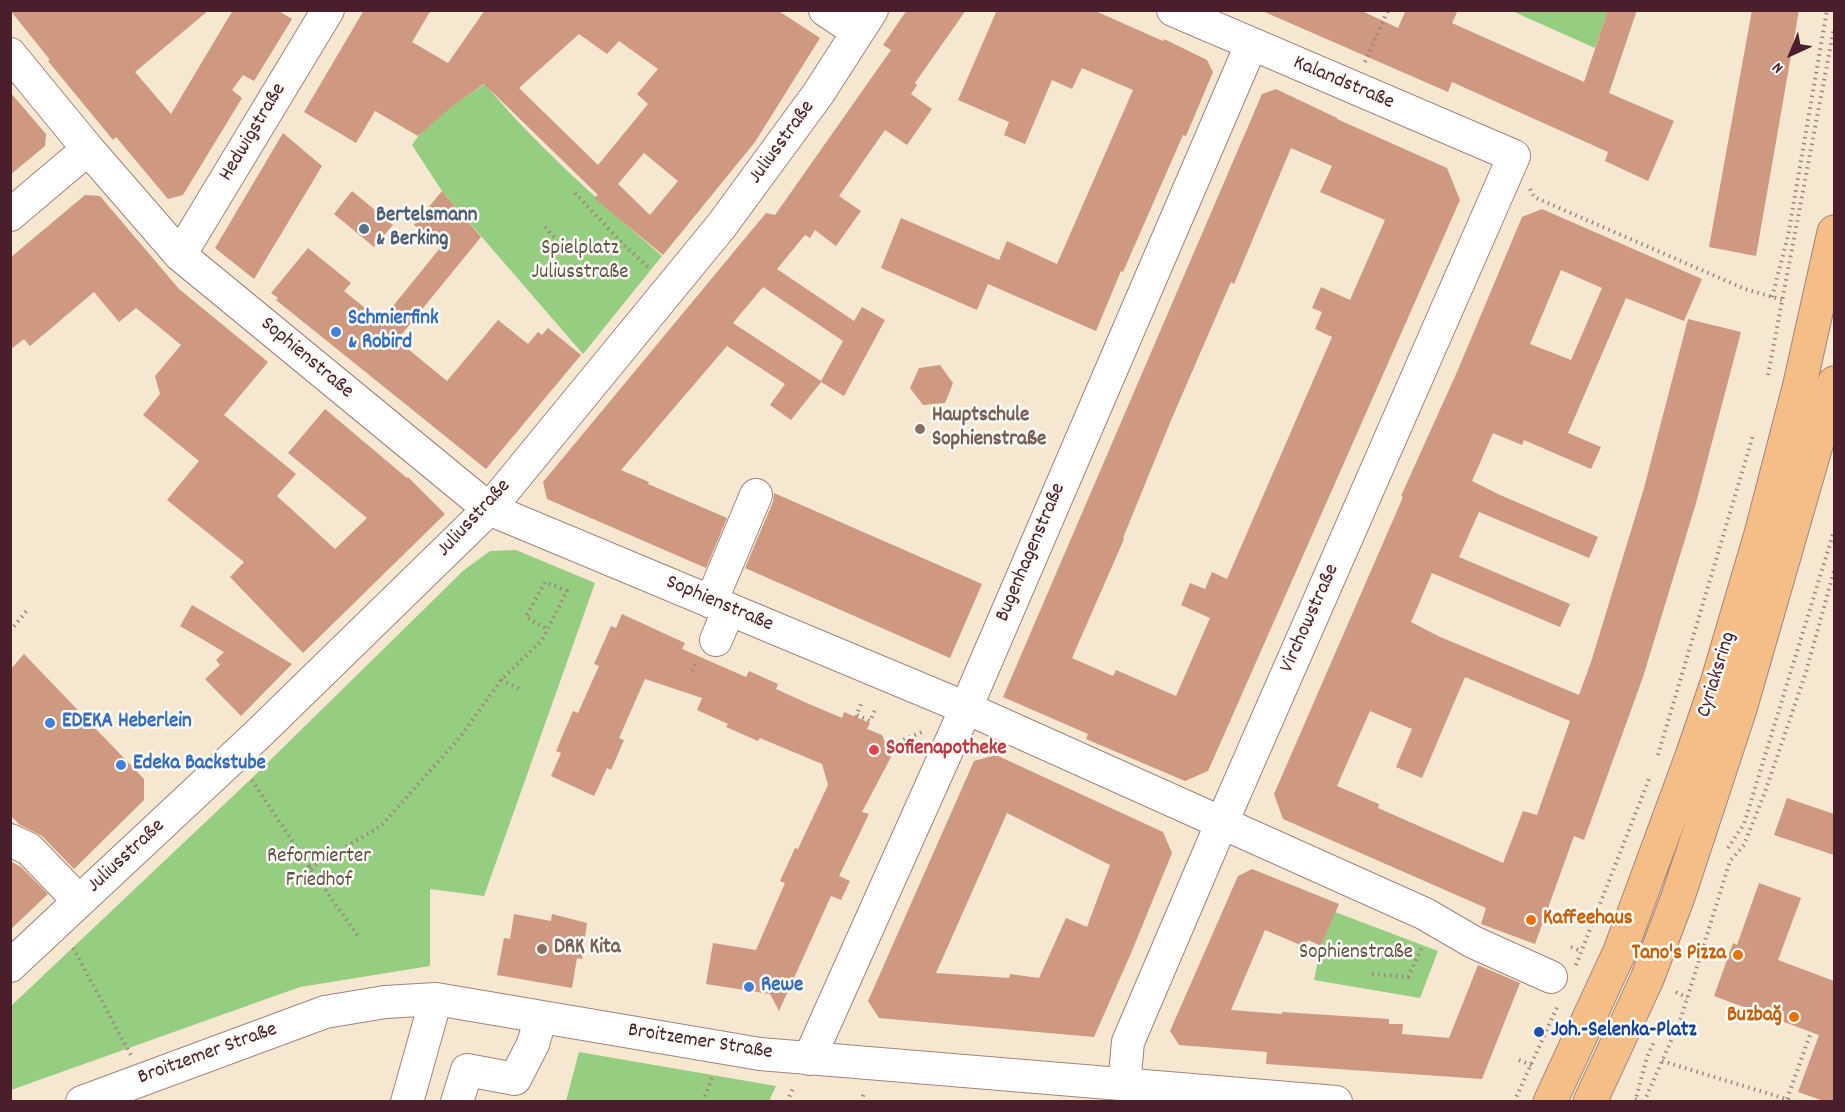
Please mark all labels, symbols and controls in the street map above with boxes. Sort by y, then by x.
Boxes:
north arrow [1761,24,1821,84]
street label: Kalandstraße [1289,51,1397,117]
text: N [1767,56,1789,78]
street label: Hedwigstraße [215,79,293,187]
street label: Juliusstraße [744,96,822,190]
place label: Bertelsmann & Berking [376,204,477,254]
marker: Bertelsmann & Berking [357,222,371,236]
park label: Spielplatz Juliusstraße [532,237,628,287]
place label: Schmierfink & Robird [348,307,439,357]
street label: Sophienstraße [254,313,358,405]
marker: Schmierfink & Robird [329,325,343,339]
place label: Hauptschule Sophienstraße [932,404,1046,454]
marker: Hauptschule Sophienstraße [913,422,927,436]
street label: Juliusstraße [433,475,517,563]
street label: Bugenhagenstraße [991,480,1073,626]
street label: Virchowstraße [1276,561,1346,677]
street label: Sophienstraße [662,571,776,639]
street label: Cyriaksring [1693,629,1743,721]
place label: EDEKA Heberlein [62,710,192,736]
marker: EDEKA Heberlein [43,716,57,730]
place label: Sofienapotheke [886,737,1007,763]
marker: Sofienapotheke [867,743,881,757]
place label: Edeka Backstube [133,752,266,778]
marker: Edeka Backstube [114,758,128,772]
street label: Juliusstraße [83,815,171,899]
park label: Reformierter Friedhof [267,845,371,895]
place label: Kaffeehaus [1543,907,1633,933]
marker: Kaffeehaus [1524,913,1538,927]
place label: DRK Kita [554,936,621,962]
park label: Sophienstraße [1299,941,1413,967]
marker: DRK Kita [535,942,549,956]
place label: Tano's Pizza [1632,942,1726,968]
marker: Tano's Pizza [1731,948,1745,962]
place label: Rewe [761,974,803,1000]
marker: Rewe [742,980,756,994]
place label: Buzbağ [1727,1004,1782,1030]
marker: Buzbağ [1787,1010,1801,1024]
street label: Broitzemer Straße [135,1018,281,1092]
street label: Broitzemer Straße [626,1019,774,1067]
place label: Joh.-Selenka-Platz [1551,1019,1696,1045]
marker: Joh.-Selenka-Platz [1532,1025,1546,1039]

